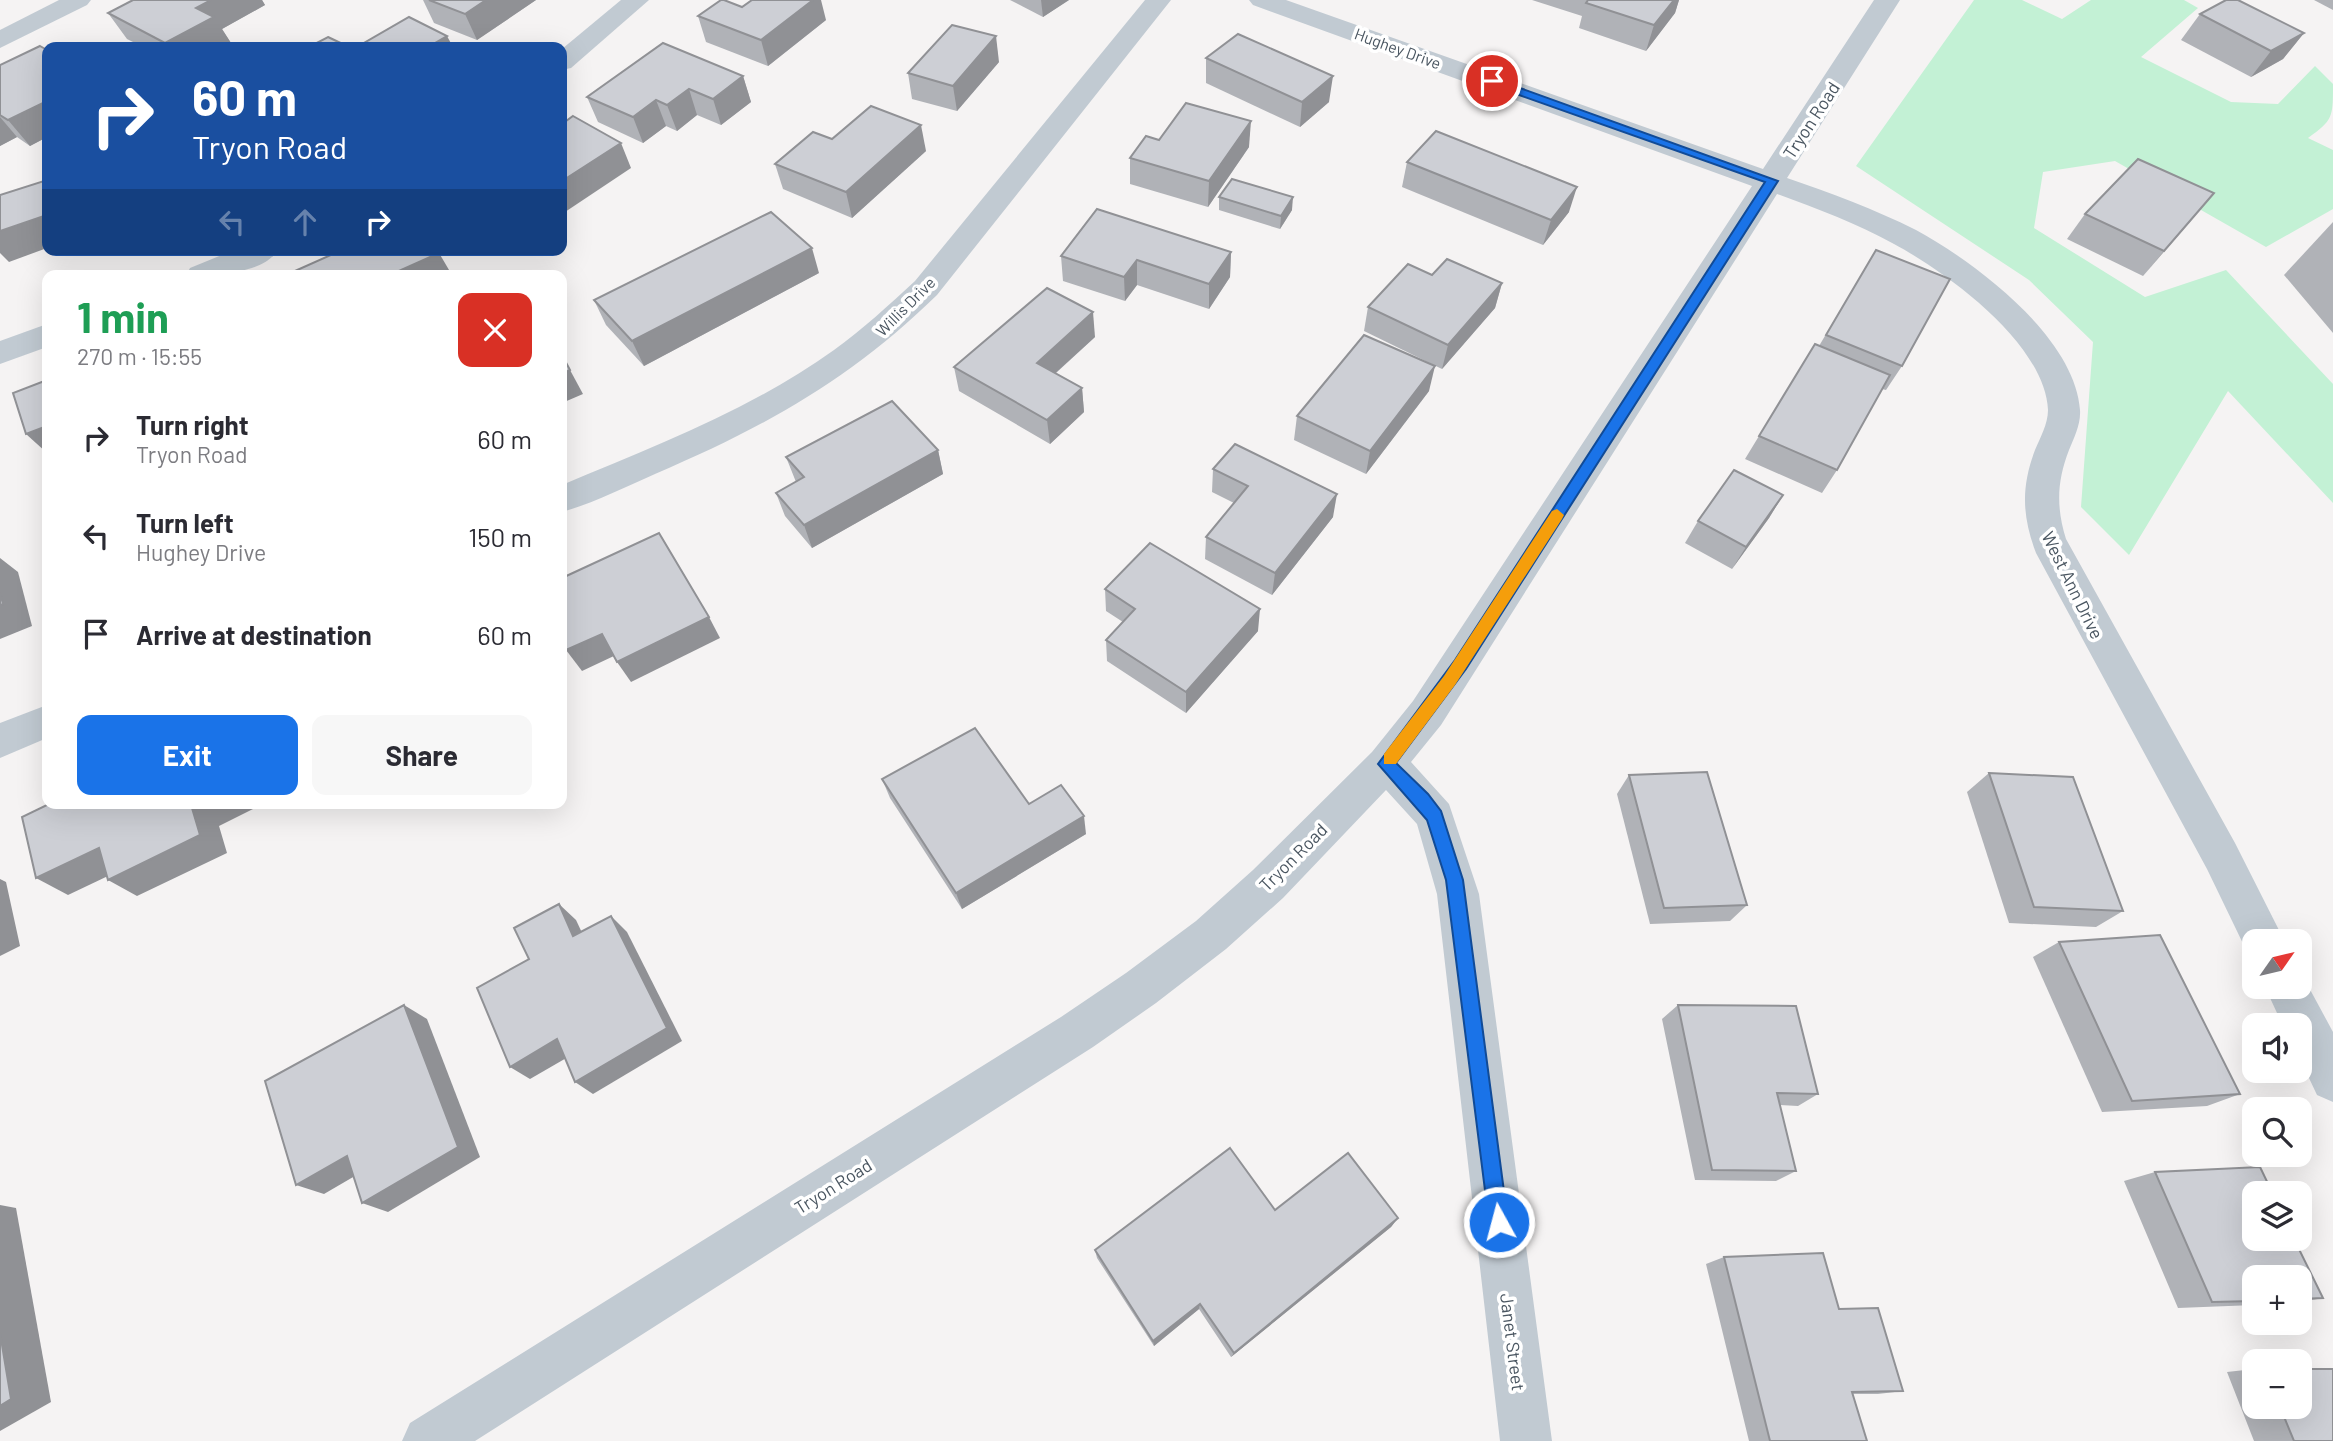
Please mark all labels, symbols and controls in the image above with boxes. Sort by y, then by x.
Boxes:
street label: Hughey Drive [1352,24,1444,72]
pin [1462,51,1522,111]
icon: arrive [1473,62,1511,100]
text: 60 m [192,67,297,126]
icon: right [77,70,168,161]
street label: Tryon Road [1778,77,1844,163]
text: Tryon Road [192,127,347,165]
icon: left [213,203,251,241]
icon: ahead [286,203,324,241]
icon: right [359,203,397,241]
street label: Willis Drive [871,272,939,340]
text: 1 min [77,291,169,341]
button: close [458,293,532,367]
text: 270 m · 15:55 [77,342,202,370]
text: Turn right [136,409,249,440]
icon: right [77,419,115,457]
text: 60 m [477,423,532,454]
text: Tryon Road [136,440,247,468]
text: Turn left [136,507,234,538]
icon: left [77,517,115,555]
text: 150 m [468,521,532,552]
street label: West Ann Drive [2037,528,2109,642]
text: Hughey Drive [136,538,266,566]
icon: arrive [77,615,115,653]
text: Arrive at destination [136,619,372,650]
text: 60 m [477,619,532,650]
button: Exit [77,715,298,795]
button: Share [312,715,532,795]
street label: Tryon Road [1254,818,1332,896]
north arrow [2242,929,2312,999]
map controls [2242,929,2312,1419]
button: sound [2242,1013,2312,1083]
button: search [2242,1097,2312,1167]
street label: Tryon Road [790,1154,876,1218]
button: layers [2242,1181,2312,1251]
position arrow [1462,1185,1536,1259]
button: + [2242,1265,2312,1335]
street label: Janet Street [1496,1292,1530,1392]
button: − [2242,1349,2312,1419]

